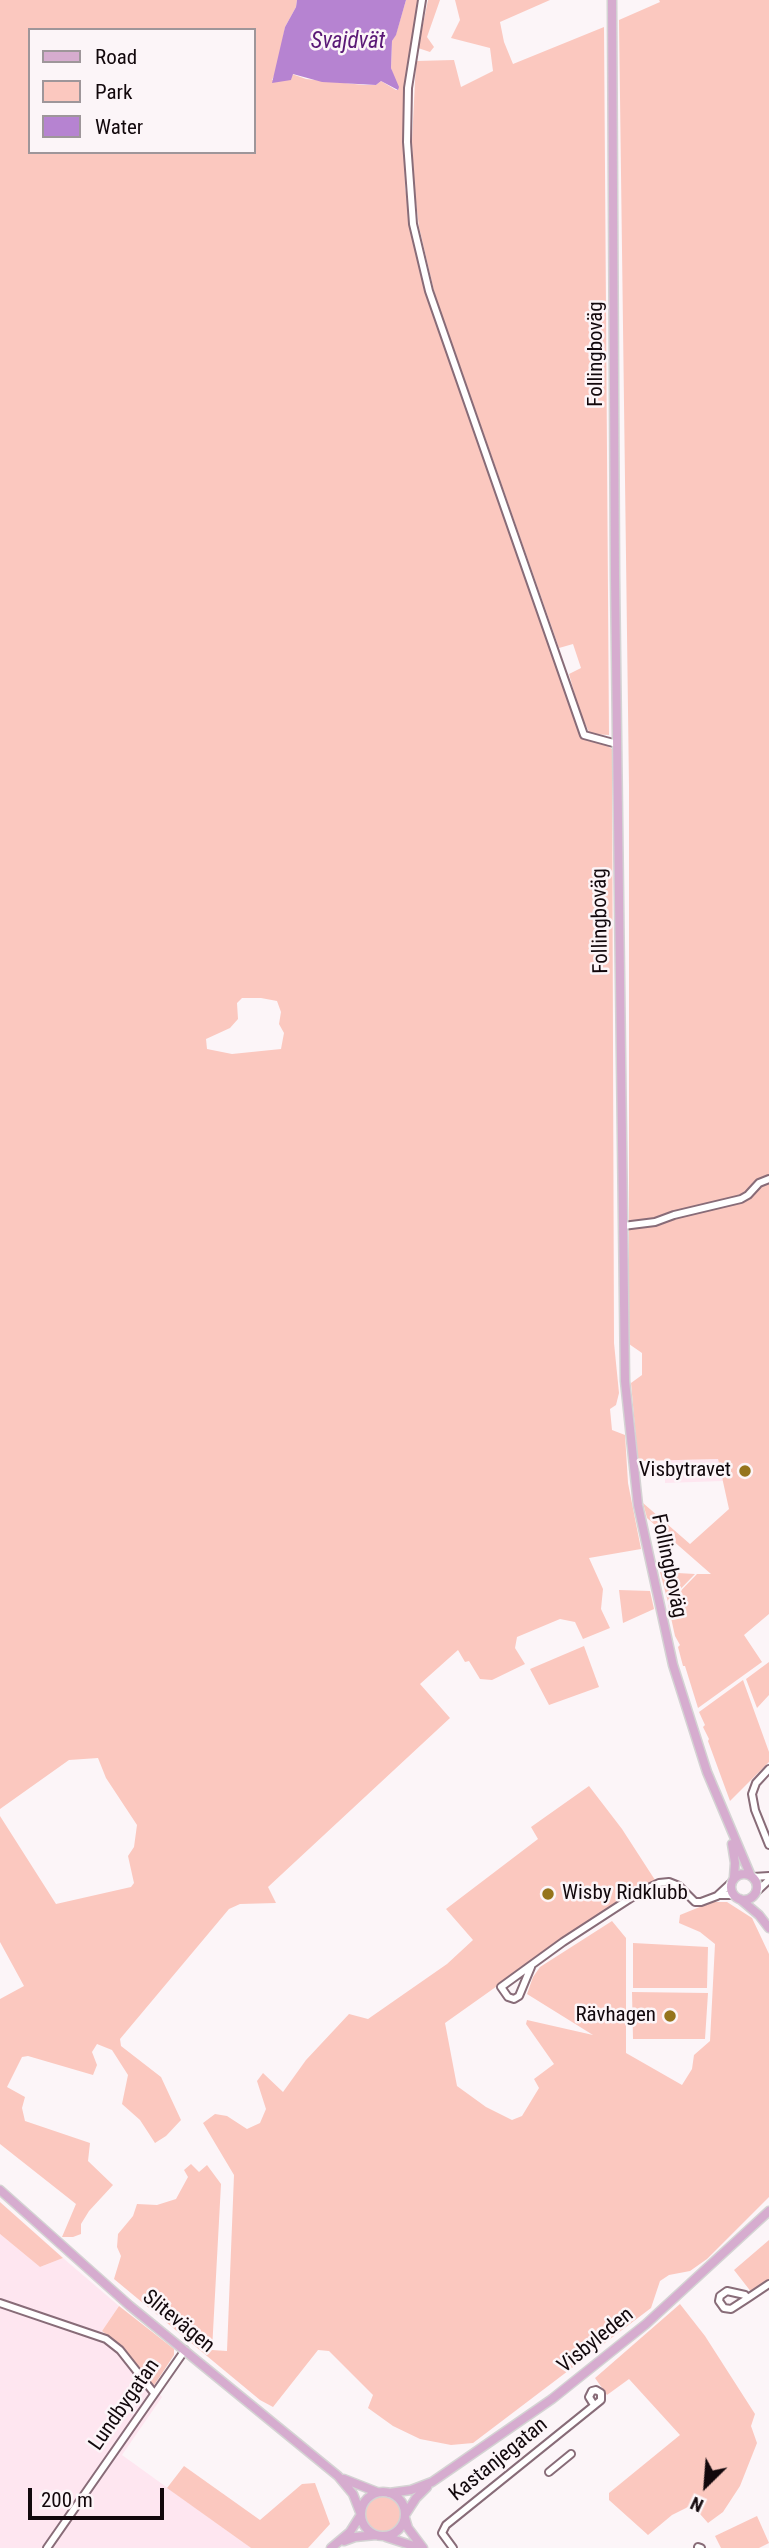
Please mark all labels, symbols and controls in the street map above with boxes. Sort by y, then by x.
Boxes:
legend [28,28,256,154]
water label: Svajdvät [311,28,385,56]
text: Road [95,45,137,69]
text: Park [95,80,132,104]
text: Water [95,115,143,139]
street label: Follingboväg [584,301,610,407]
street label: Follingboväg [587,868,615,974]
place label: Visbytravet [639,1458,731,1484]
marker: Visbytravet [737,1463,753,1479]
street label: Follingboväg [645,1512,691,1620]
place label: Wisby Ridklubb [562,1881,688,1907]
marker: Wisby Ridklubb [540,1886,556,1902]
place label: Rävhagen [575,2003,656,2029]
marker: Rävhagen [662,2008,678,2024]
street label: Slitevägen [137,2285,219,2359]
street label: Visbyleden [553,2303,639,2379]
street label: Lundbygatan [84,2354,166,2456]
street label: Kastanjegatan [445,2413,553,2507]
north arrow [671,2450,741,2520]
scale bar [32,2474,168,2518]
text: 200 m [41,2488,93,2512]
text: N [687,2492,707,2517]

